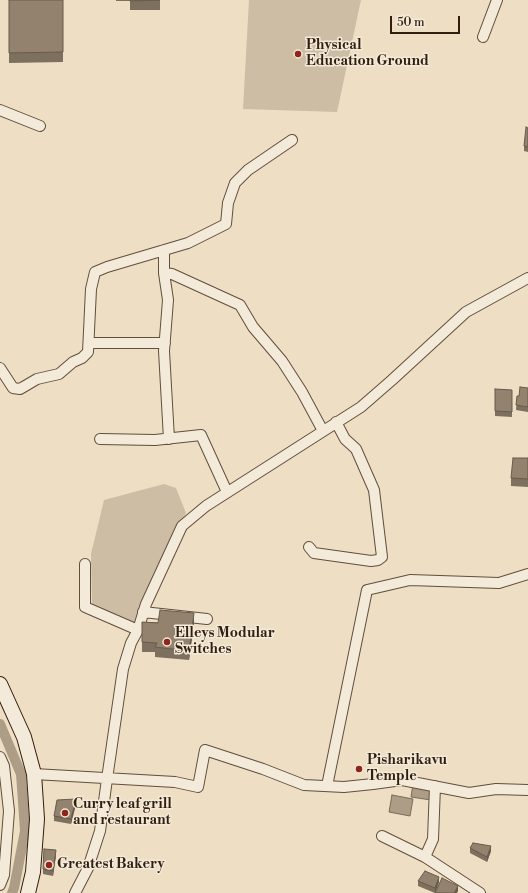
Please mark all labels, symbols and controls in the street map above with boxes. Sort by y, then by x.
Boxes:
scale bar [392,8,462,34]
text: 50 m [397,15,425,30]
place label: Physical Education Ground [306,38,429,70]
marker: Physical Education Ground [293,49,303,59]
place label: Elleys Modular Switches [175,626,275,658]
marker: Elleys Modular Switches [162,637,172,647]
place label: Pisharikavu Temple [367,753,447,786]
marker: Pisharikavu Temple [354,764,364,774]
place label: Curry leaf grill and restaurant [73,797,172,830]
marker: Curry leaf grill and restaurant [60,808,70,818]
place label: Greatest Bakery [57,857,165,873]
marker: Greatest Bakery [44,860,54,870]

